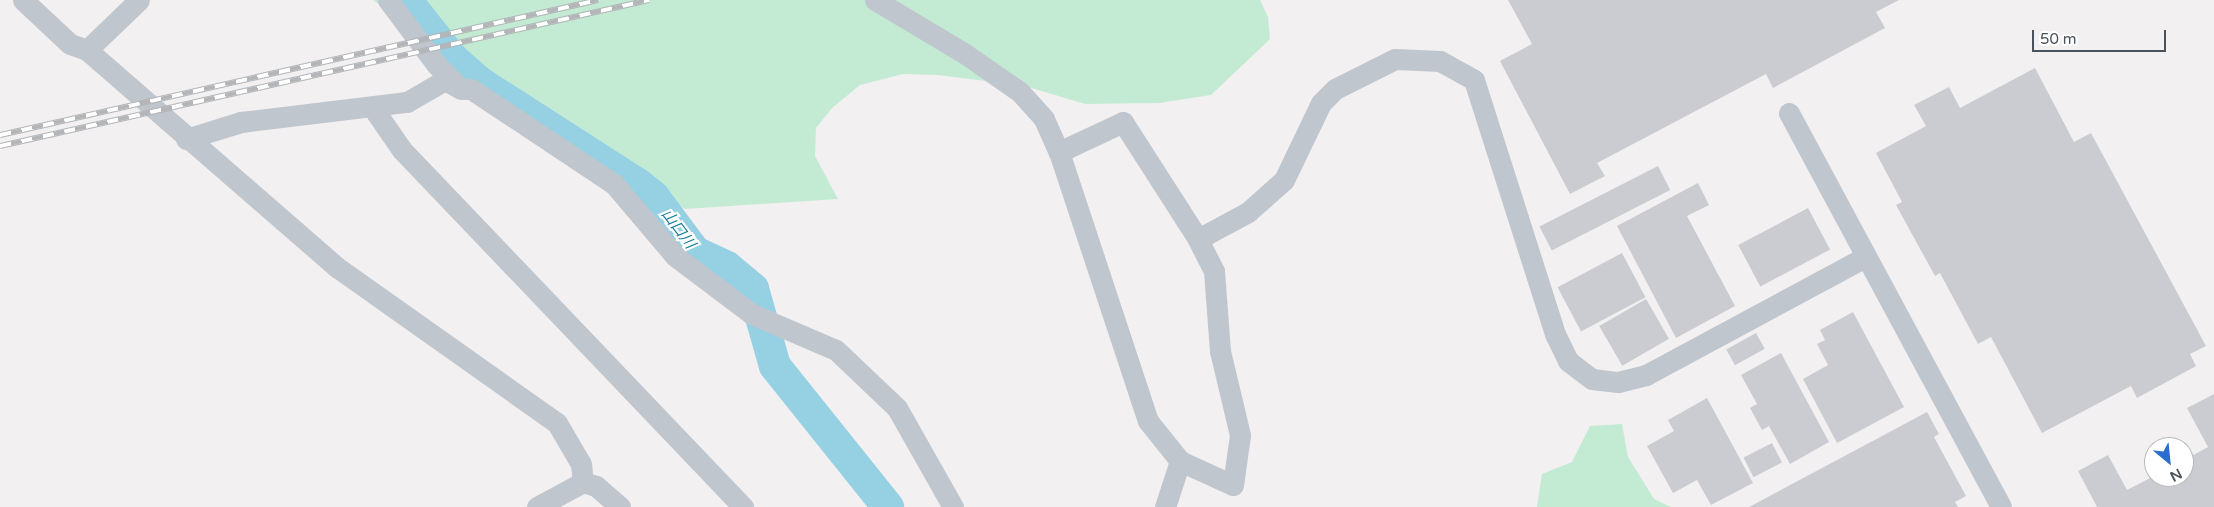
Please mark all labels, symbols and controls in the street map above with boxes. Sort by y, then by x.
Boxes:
scale bar [2034,20,2168,52]
text: 50 m [2040,30,2077,48]
water label: 山口川 [657,206,699,252]
north arrow [2144,437,2194,487]
text: N [2167,465,2185,485]

